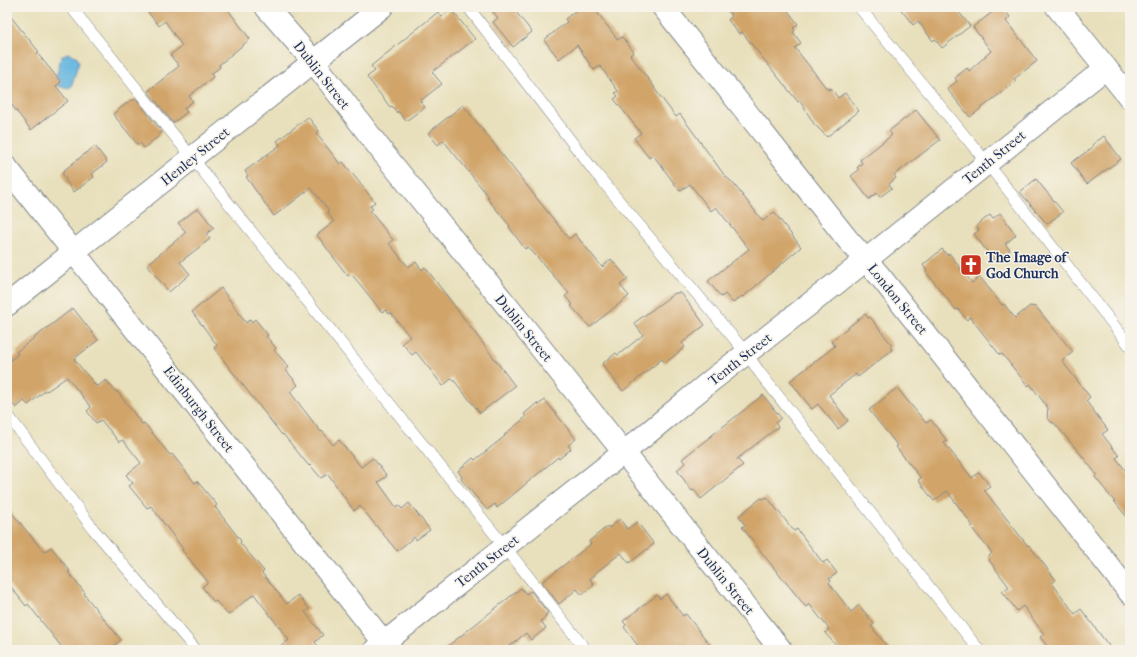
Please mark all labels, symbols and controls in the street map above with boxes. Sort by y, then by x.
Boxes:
street label: Dublin Street [290,38,353,113]
street label: Henley Street [157,123,233,189]
street label: Tenth Street [959,127,1029,188]
place label: The Image of God Church [985,249,1069,282]
church icon: The Image of God Church [958,252,984,278]
street label: London Street [864,260,931,338]
street label: Dublin Street [491,291,556,365]
street label: Tenth Street [705,329,775,389]
street label: Edinburgh Street [160,363,238,456]
street label: Tenth Street [452,531,522,591]
street label: Dublin Street [693,544,758,618]

